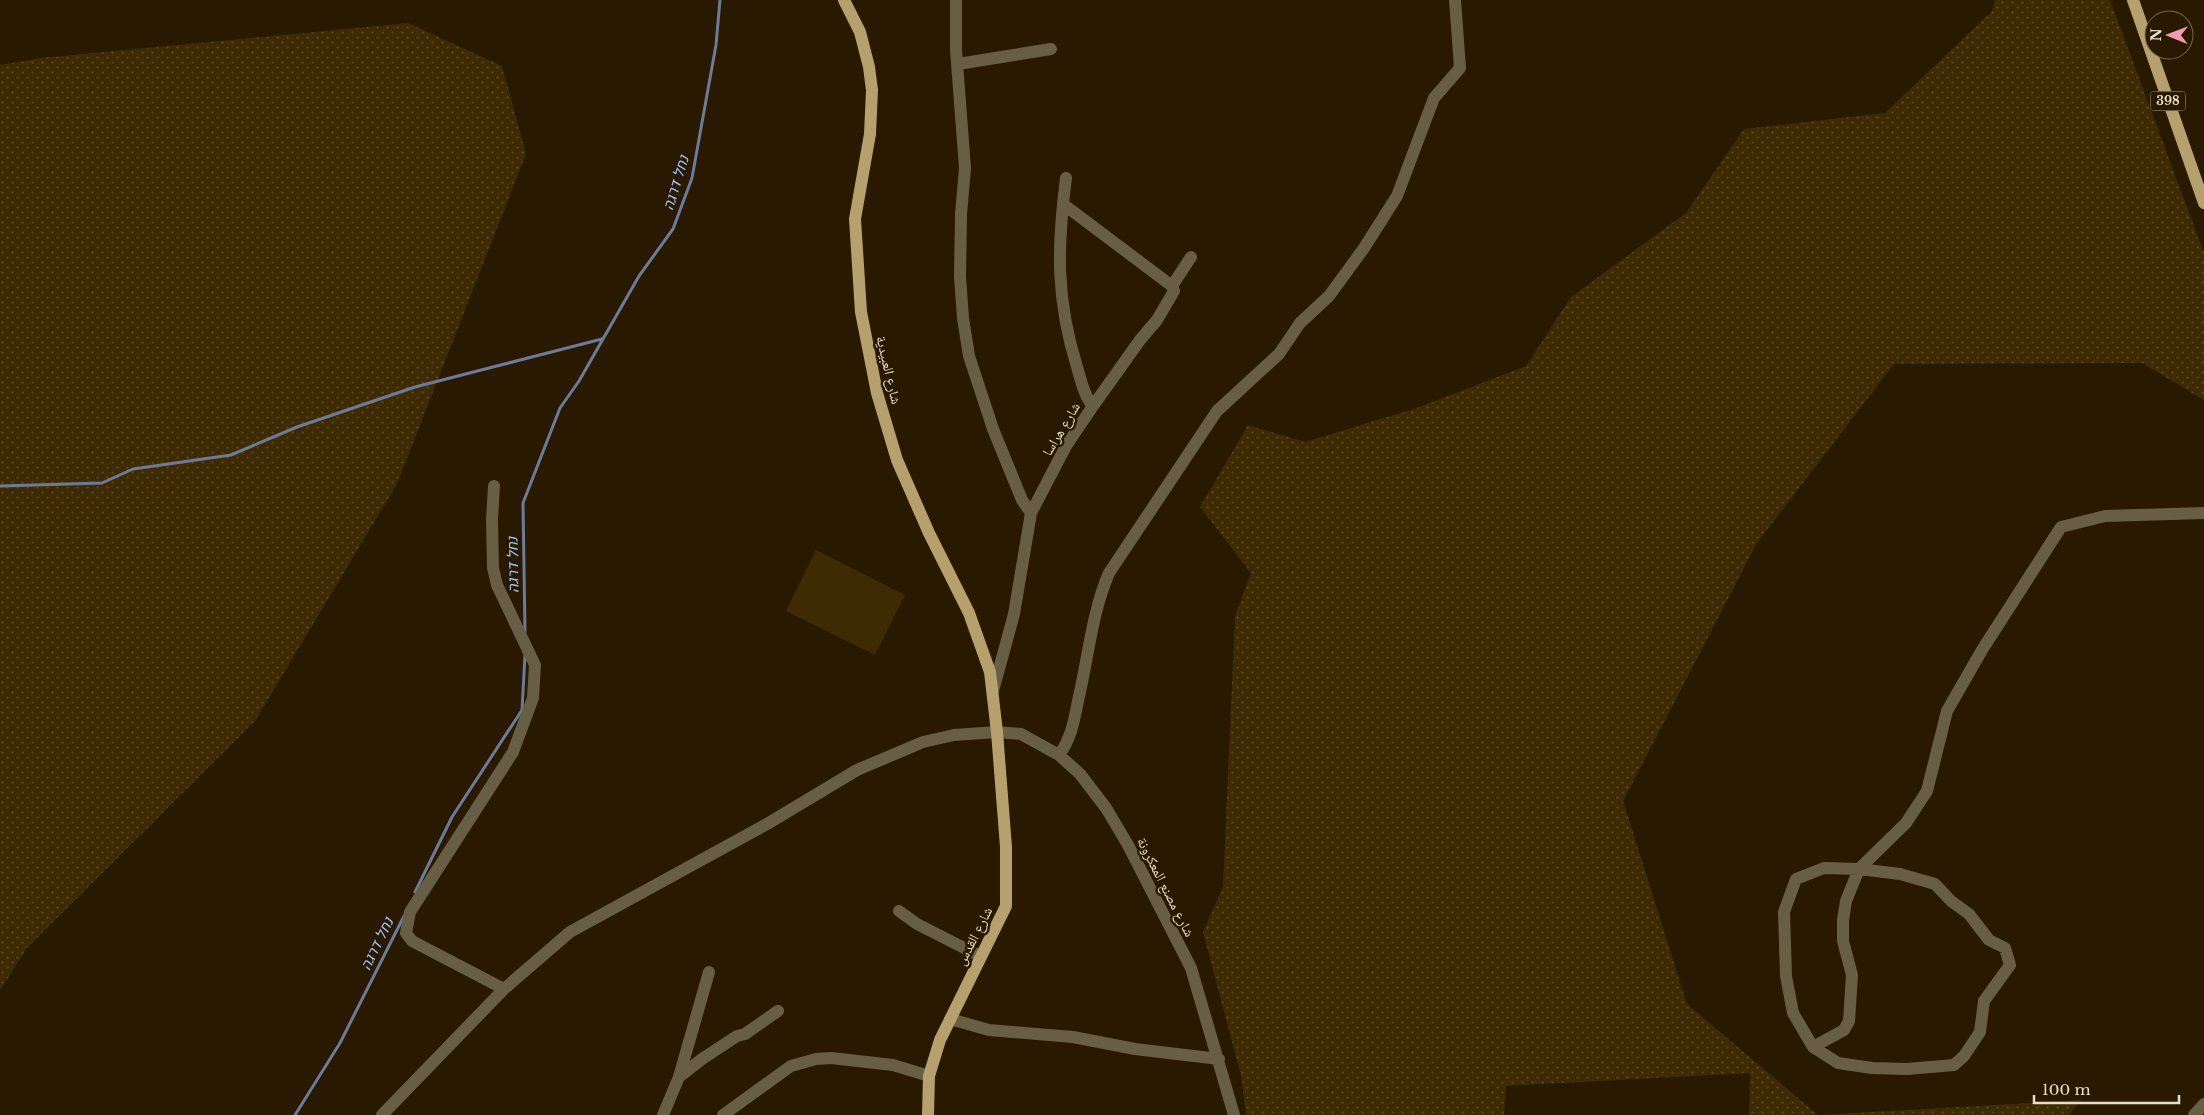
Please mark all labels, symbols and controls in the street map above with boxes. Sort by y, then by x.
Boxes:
north arrow [2144,10,2194,60]
text: N [2147,28,2165,42]
road number: 398 [2150,92,2186,110]
water label: נחל דרגה [658,152,693,212]
street label: شارع العبيدية [871,334,906,406]
street label: شارع هراسا [1038,399,1085,460]
water label: נחל דרגה [502,535,522,593]
street label: شارع مصنع المعكرونة [1132,834,1199,940]
street label: شارع القدس [952,904,997,969]
water label: נחל דרגה [356,913,398,973]
scale bar [2034,1072,2179,1104]
text: 100 m [2042,1080,2091,1099]

